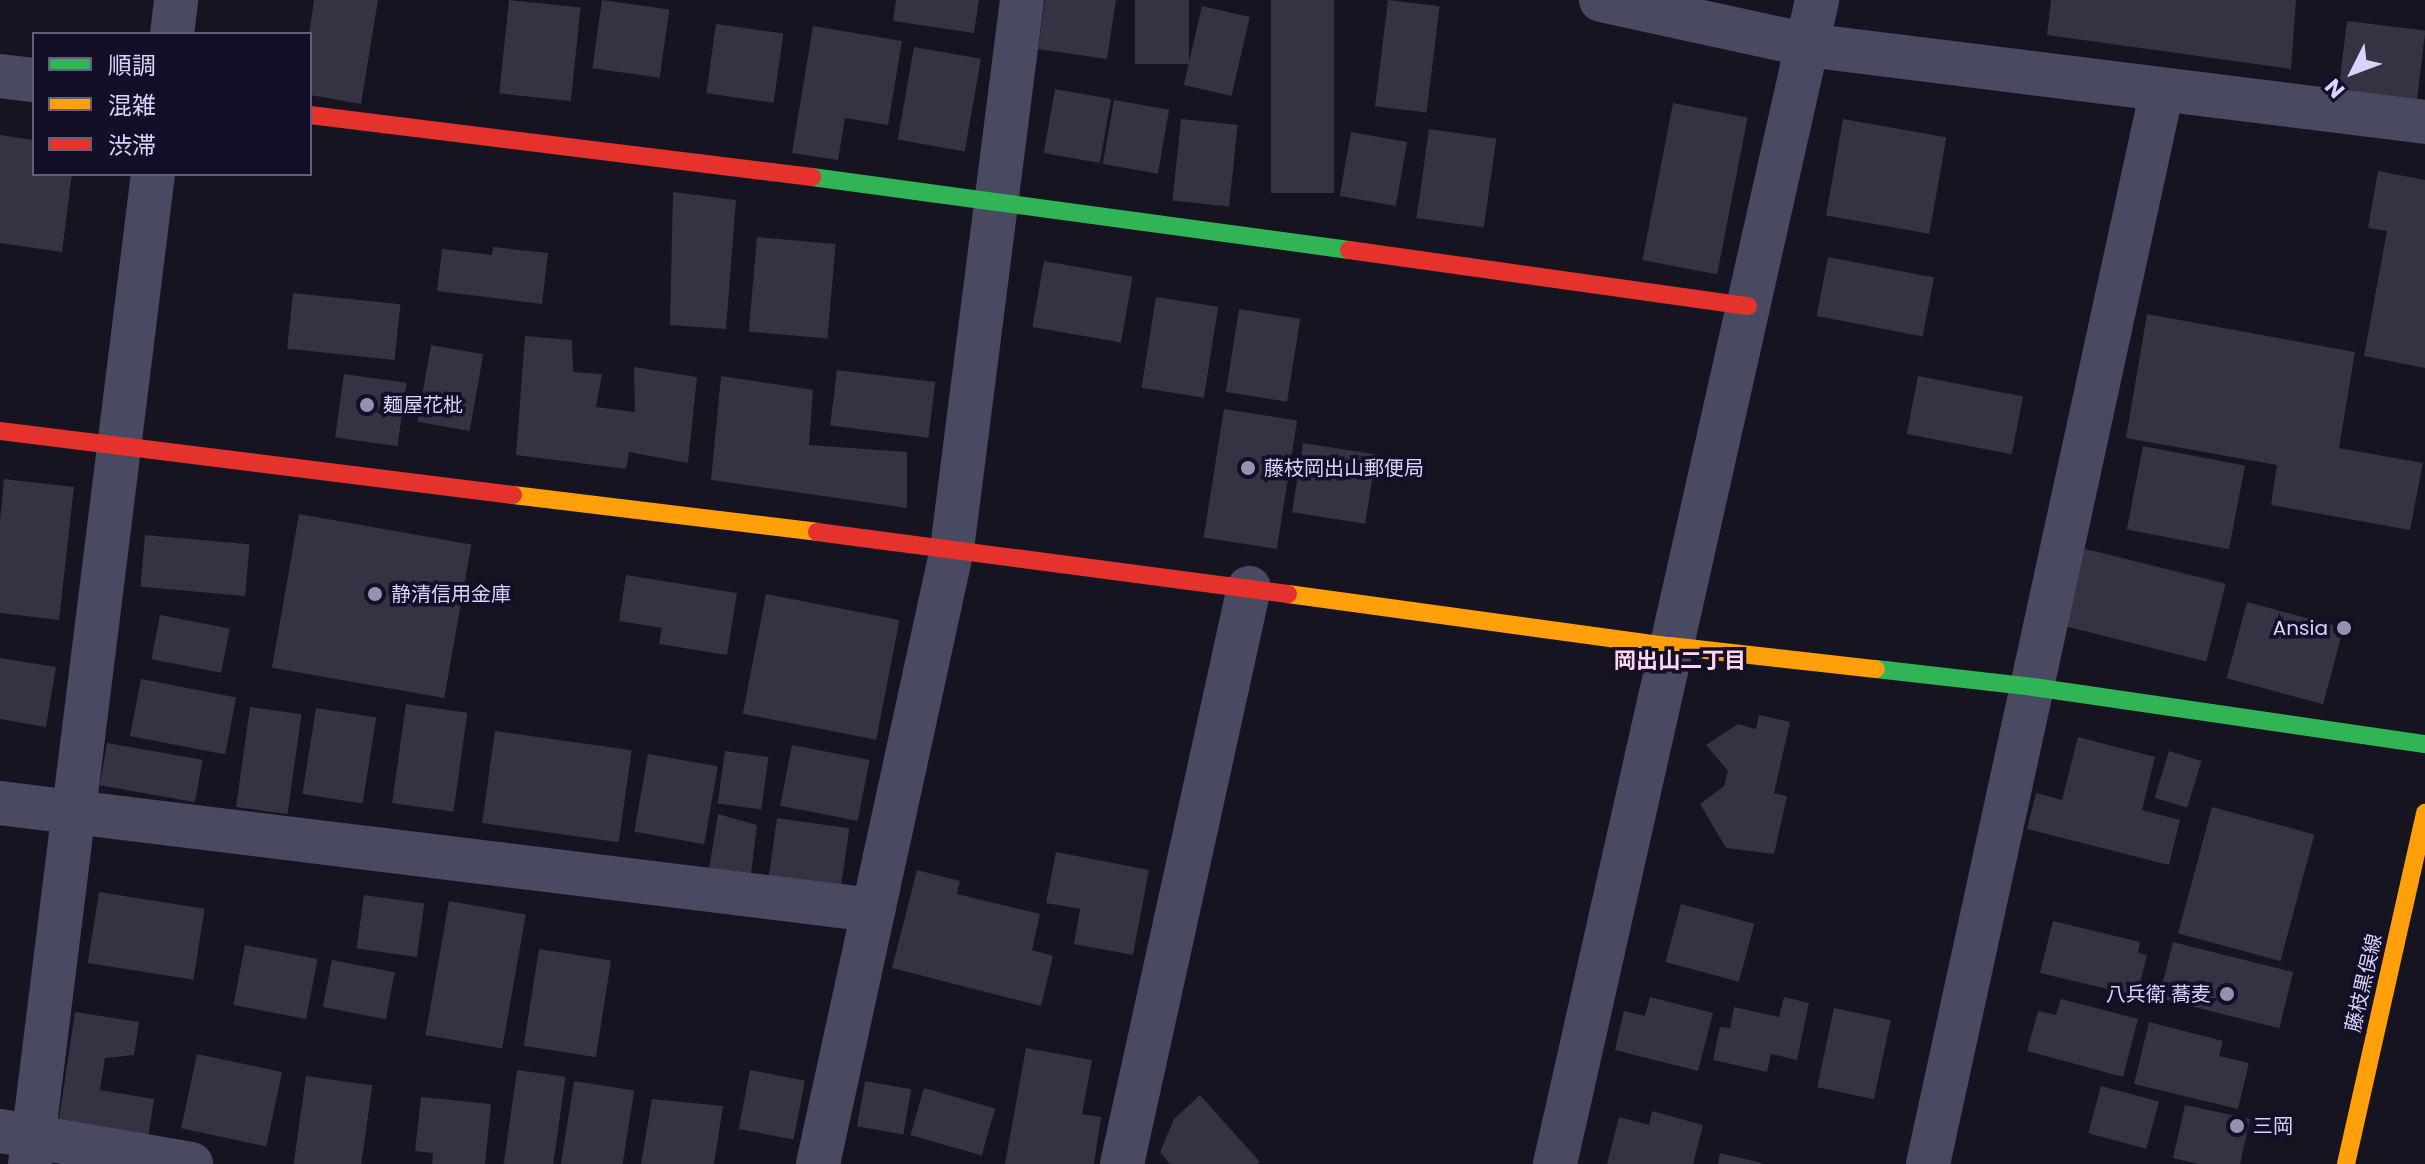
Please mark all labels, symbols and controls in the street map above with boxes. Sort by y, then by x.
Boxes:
legend [32,32,312,176]
north arrow [2313,32,2393,112]
text: 順調 [108,49,156,82]
text: N [2318,72,2352,105]
text: 混雑 [108,89,156,122]
text: 渋滞 [108,129,156,162]
place label: 麺屋花枇 [383,393,463,417]
marker: 麺屋花枇 [358,396,376,414]
place label: 藤枝岡出山郵便局 [1264,456,1424,480]
marker: 藤枝岡出山郵便局 [1239,459,1257,477]
place label: 静清信用金庫 [391,582,511,606]
marker: 静清信用金庫 [366,585,384,603]
place label: Ansia [2273,616,2328,640]
marker: Ansia [2335,619,2353,637]
district label: 岡出山二丁目 [1614,648,1746,674]
street label: 藤枝黒俣線 [2341,932,2387,1034]
place label: 八兵衛 蕎麦 [2106,982,2211,1006]
marker: 八兵衛 蕎麦 [2218,985,2236,1003]
place label: 三岡 [2253,1114,2293,1138]
marker: 三岡 [2228,1117,2246,1135]

